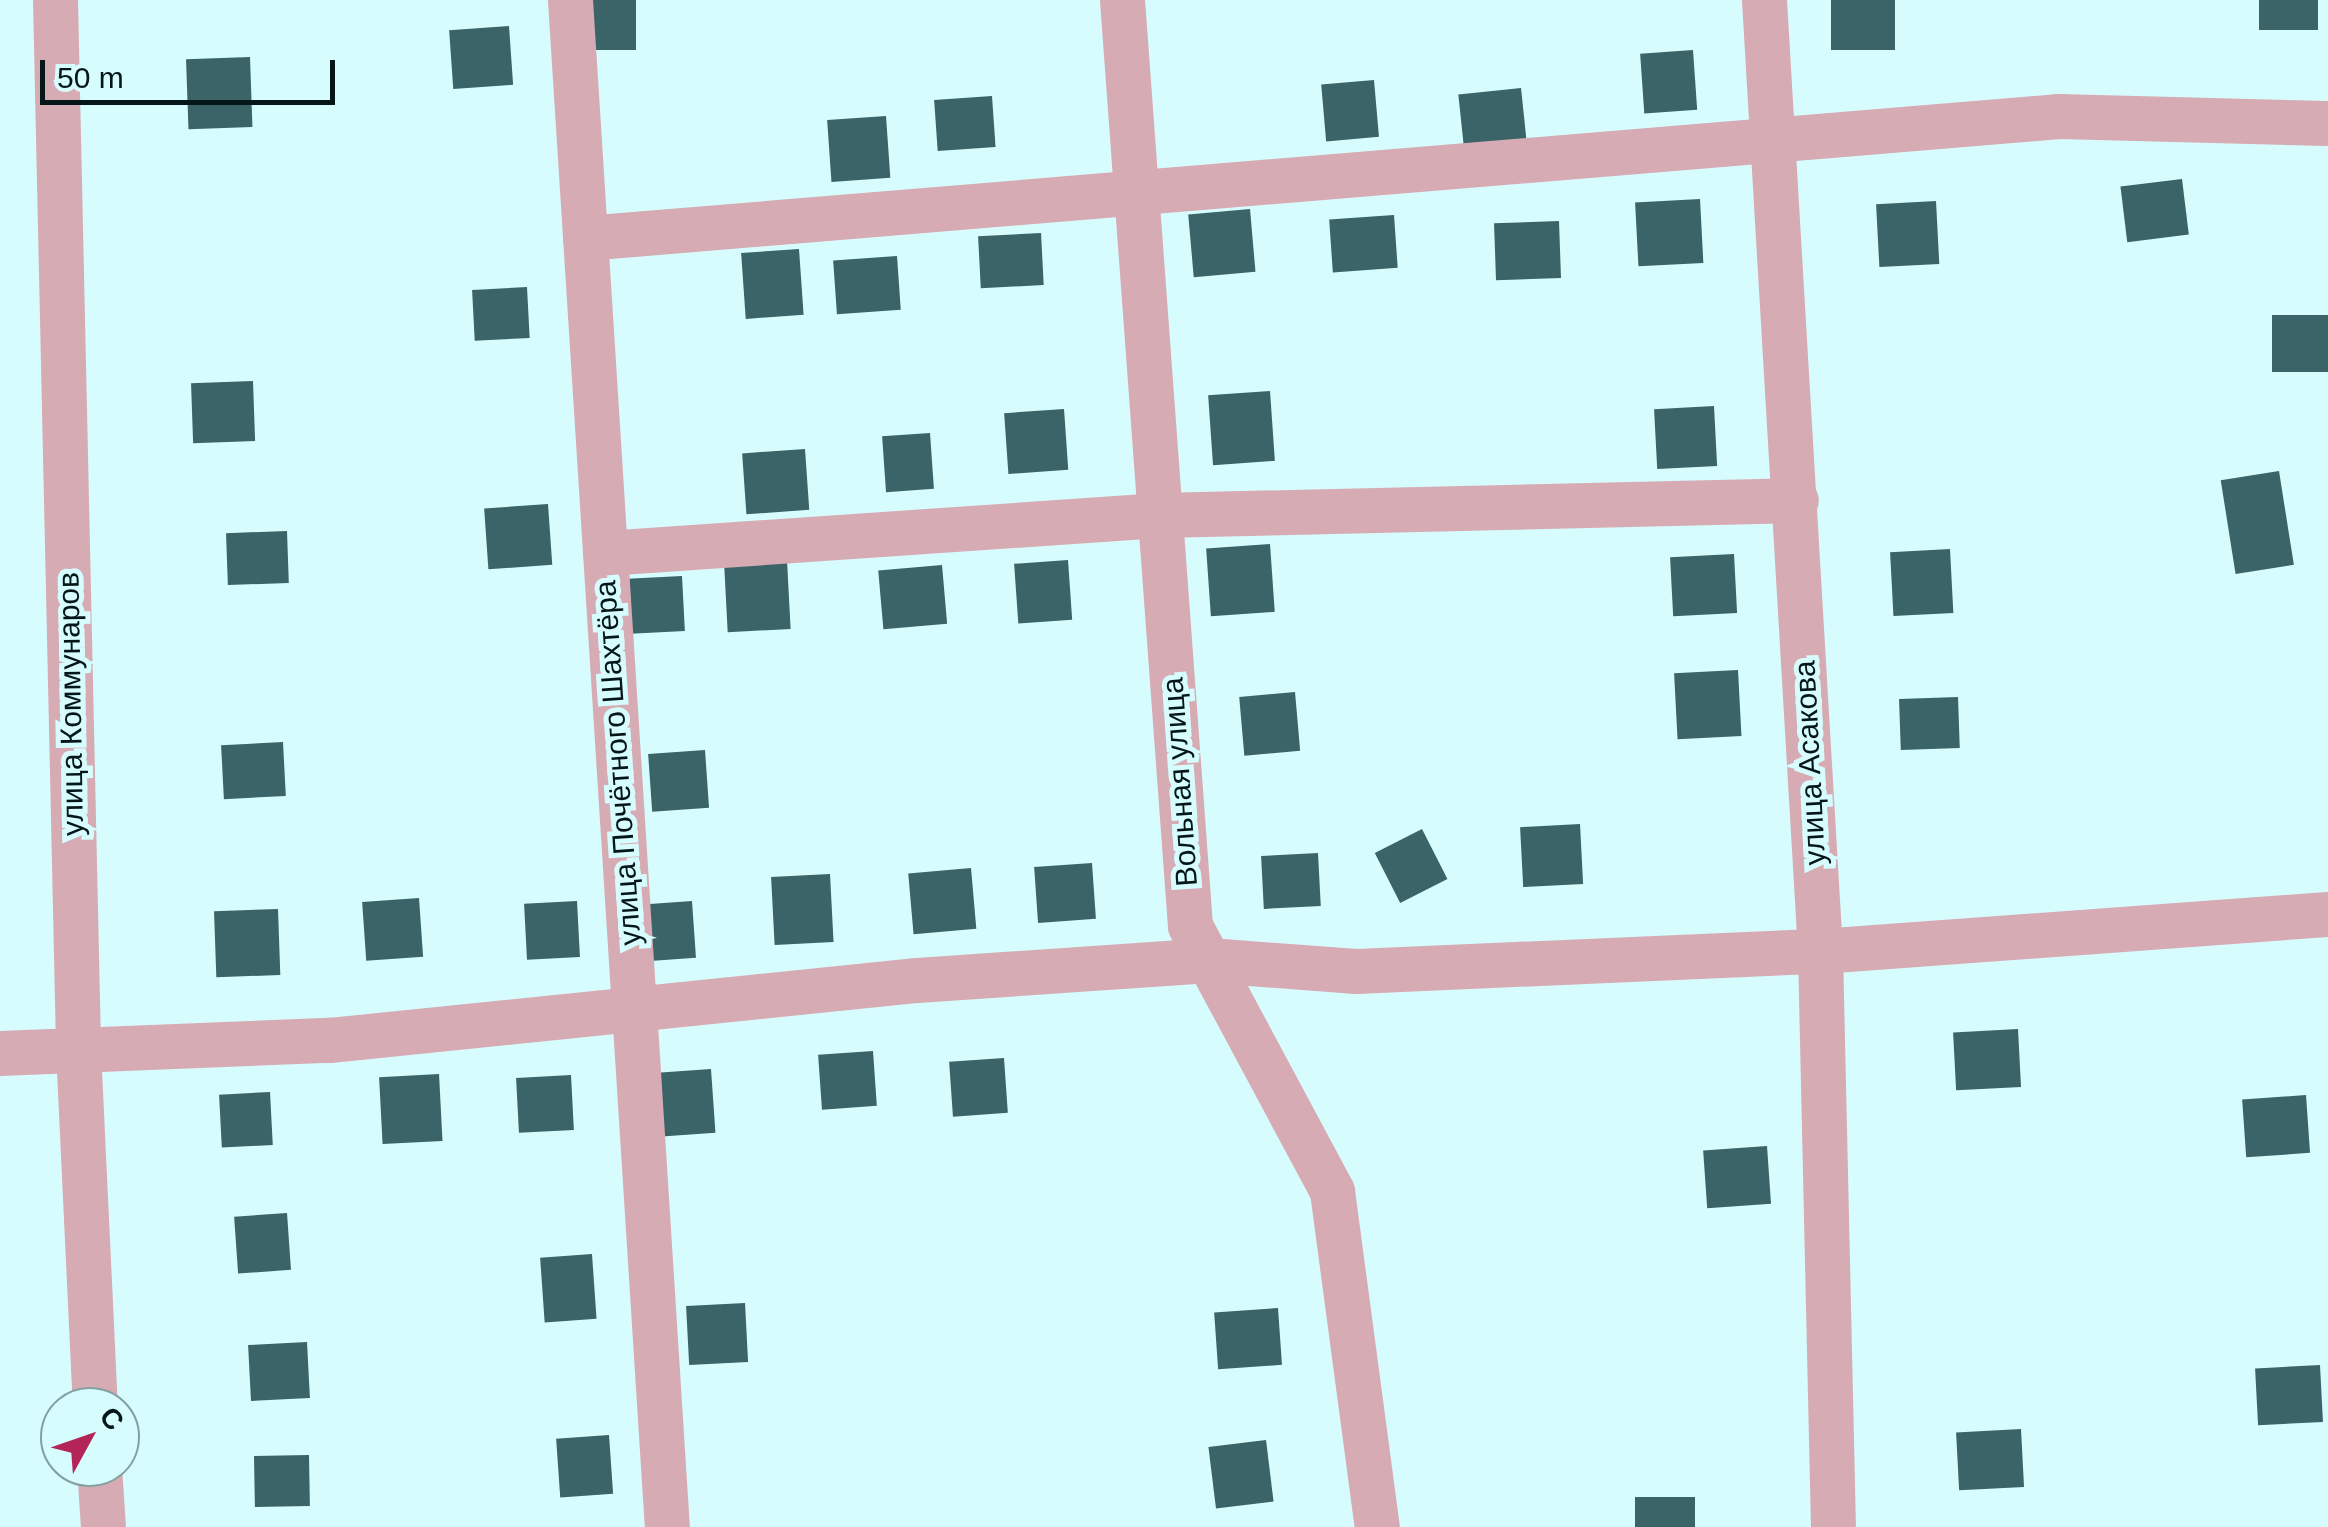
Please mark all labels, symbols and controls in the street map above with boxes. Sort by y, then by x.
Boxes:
scale bar [45,40,340,102]
text: 50 m [57,61,124,94]
street label: улица Коммунаров [51,572,91,836]
street label: улица Почётного Шахтёра [587,579,649,947]
street label: улица Асакова [1787,660,1833,866]
street label: Вольная улица [1155,676,1205,888]
north arrow [40,1387,140,1487]
text: С [93,1401,130,1436]

